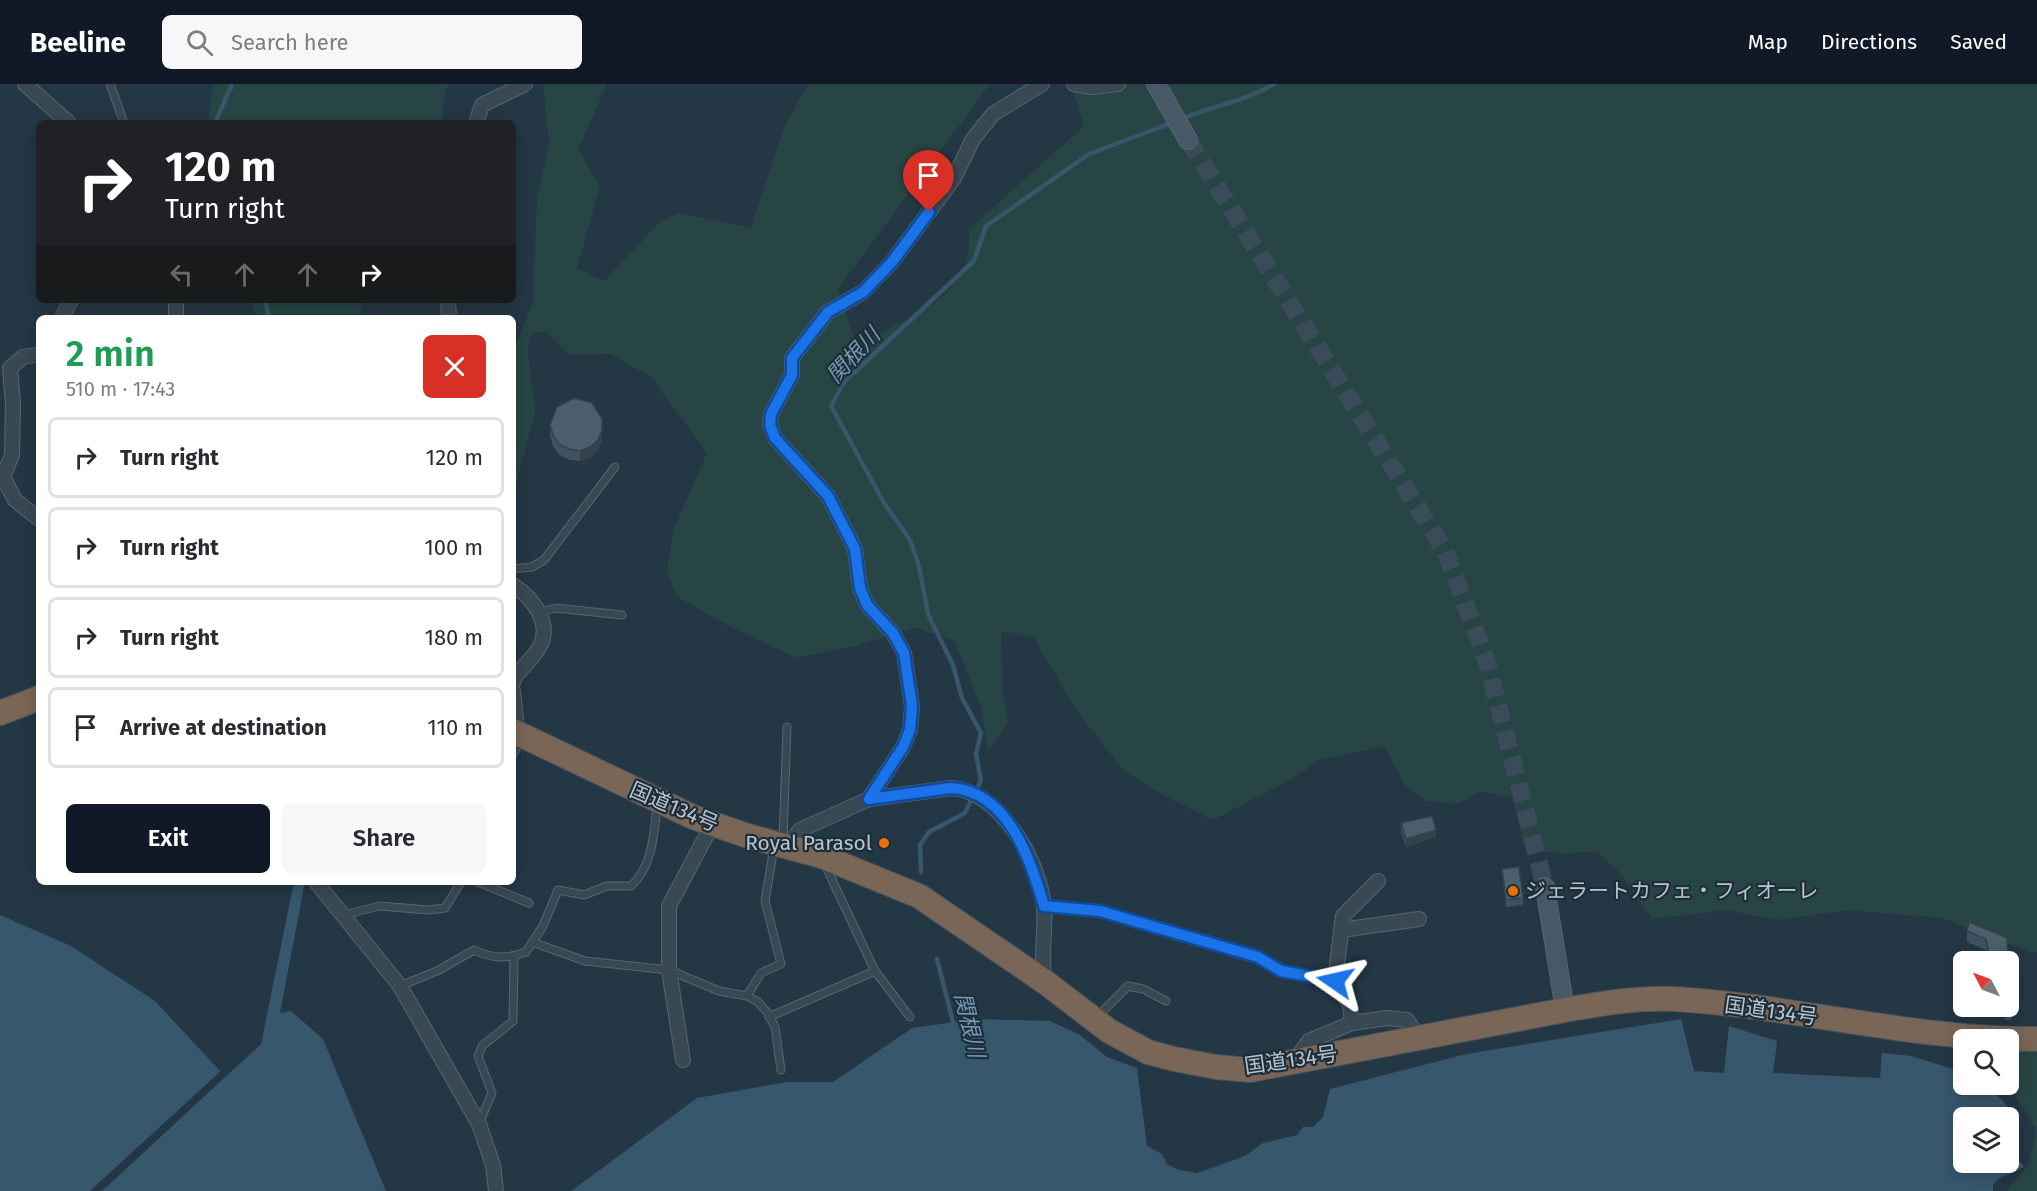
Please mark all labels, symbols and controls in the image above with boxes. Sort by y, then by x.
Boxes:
search box [162,15,582,69]
text: Beeline [30,26,126,59]
icon: search [183,26,216,59]
text: Search here [231,29,349,56]
text: Map [1748,29,1788,55]
text: Directions [1821,29,1917,55]
text: Saved [1950,29,2007,55]
text: 120 m [165,142,276,192]
icon: right [66,144,144,222]
pin [903,150,954,212]
icon: arrive [912,159,945,192]
text: Turn right [165,193,285,225]
icon: left [165,258,198,291]
icon: ahead [228,258,261,291]
icon: ahead [291,258,324,291]
icon: right [354,258,387,291]
water label: 関根川 [821,321,887,389]
text: 2 min [66,332,155,376]
button: close [423,335,486,398]
text: 510 m · 17:43 [66,377,175,401]
icon: right [69,441,102,474]
text: Turn right [120,444,219,471]
text: 120 m [426,444,483,471]
icon: right [69,531,102,564]
text: Turn right [120,534,219,561]
text: 100 m [424,534,483,561]
icon: right [69,621,102,654]
text: Turn right [120,624,219,651]
text: 180 m [424,624,483,651]
icon: arrive [69,711,102,744]
text: Arrive at destination [120,714,327,741]
text: 110 m [427,714,483,741]
street label: 国道134号 [626,777,722,837]
button: Exit [66,804,270,873]
button: Share [282,804,486,873]
place label: Royal Parasol [745,830,872,856]
marker: Royal Parasol [877,836,891,850]
place label: ジェラートカフェ・フィオーレ [1525,878,1819,904]
marker: ジェラートカフェ・フィオーレ [1506,884,1520,898]
position arrow [1303,949,1367,1013]
north arrow [1953,951,2019,1017]
map controls [1953,951,2019,1173]
water label: 関根川 [949,990,991,1062]
street label: 国道134号 [1723,992,1819,1030]
button: search [1953,1029,2019,1095]
street label: 国道134号 [1243,1041,1339,1079]
button: layers [1953,1107,2019,1173]

